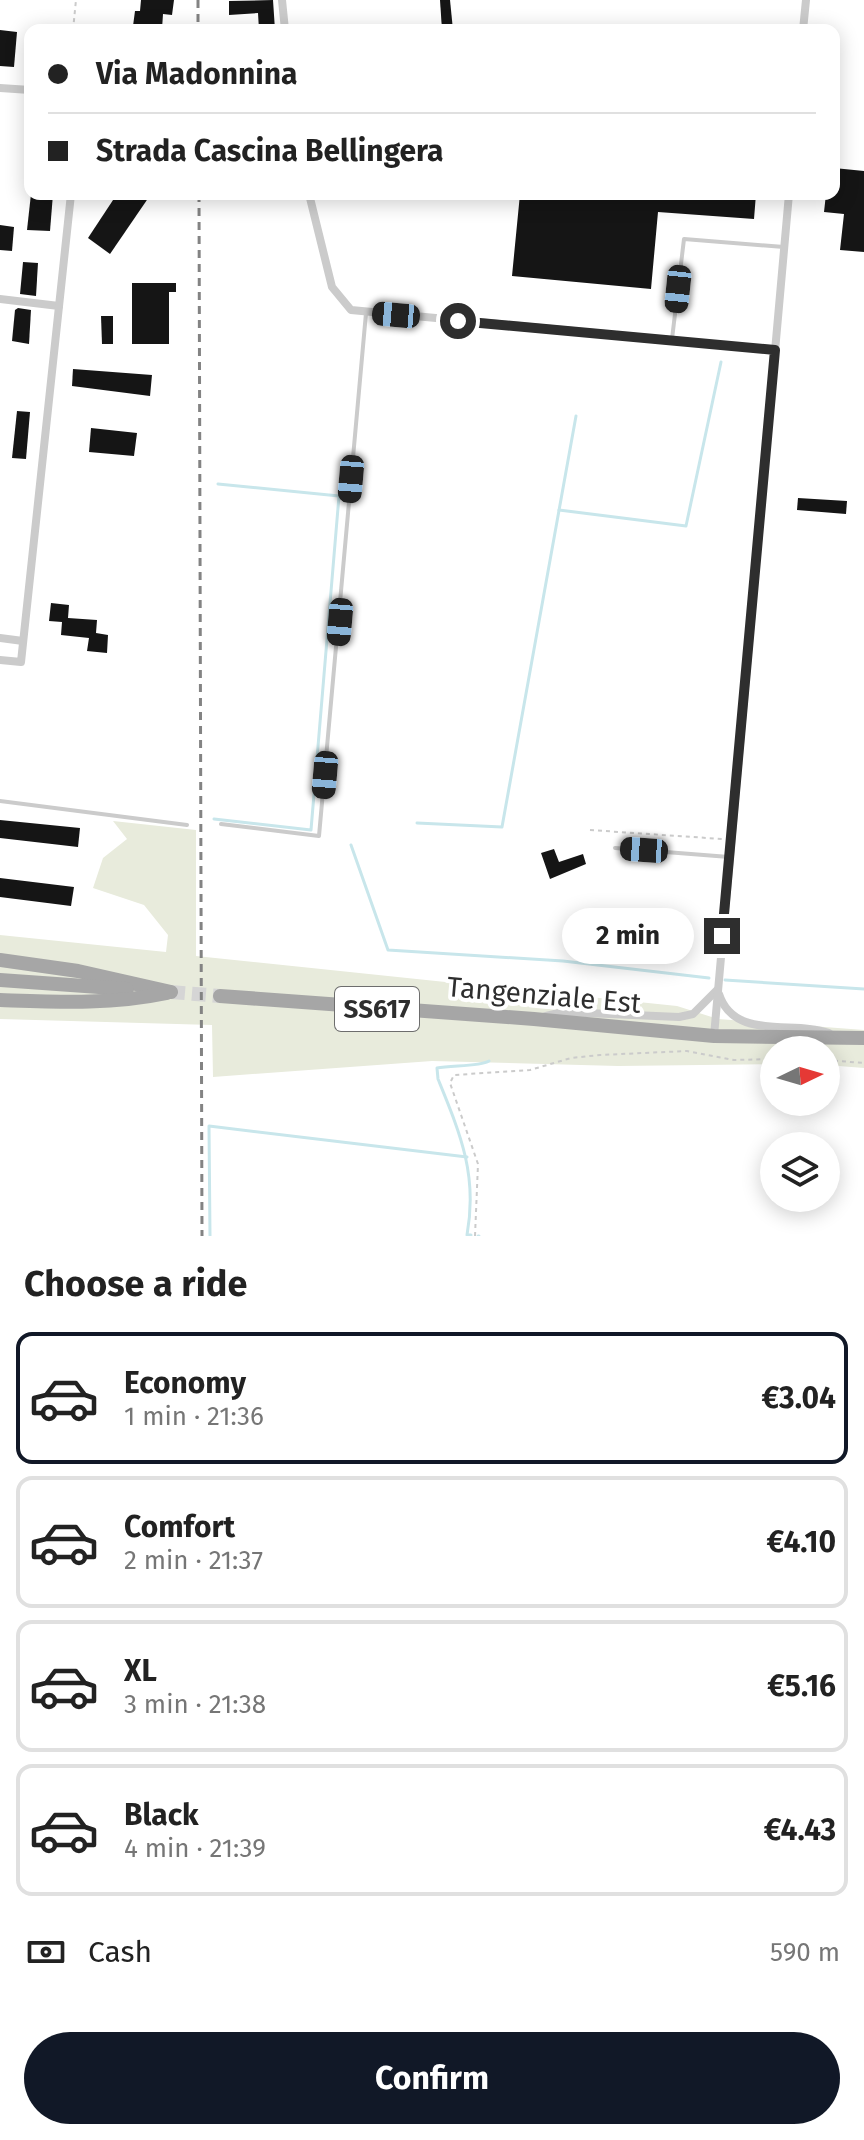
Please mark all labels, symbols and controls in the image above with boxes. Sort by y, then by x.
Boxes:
text: Via Madonnina [96,56,297,92]
text: Strada Cascina Bellingera [96,133,444,169]
car [664,264,692,314]
car [371,301,421,329]
route start [440,303,476,339]
car [337,454,365,504]
car [326,597,354,647]
car [311,750,339,800]
car [619,836,669,864]
callout: 2 min [562,908,694,964]
route end [704,918,740,954]
text: 2 min [596,920,660,951]
street label: Tangenziale Est [446,970,643,1020]
road number: SS617 [335,987,419,1031]
north arrow [760,1036,840,1116]
map controls [760,1036,840,1212]
button: layers [760,1132,840,1212]
text: Choose a ride [24,1262,247,1306]
icon: car [28,1362,100,1434]
text: Economy [124,1365,246,1401]
text: €3.04 [761,1380,836,1416]
text: 1 min · 21:36 [124,1401,264,1432]
icon: car [28,1506,100,1578]
text: Comfort [124,1509,235,1545]
text: €4.10 [767,1524,836,1560]
text: 2 min · 21:37 [124,1545,263,1576]
icon: car [28,1650,100,1722]
text: XL [124,1653,157,1689]
text: €5.16 [767,1668,836,1704]
text: 3 min · 21:38 [124,1689,266,1720]
icon: car [28,1794,100,1866]
text: Black [124,1797,199,1833]
text: €4.43 [764,1812,836,1848]
text: 4 min · 21:39 [124,1833,266,1864]
icon: cash [24,1930,68,1974]
text: Cash [88,1934,152,1970]
text: 590 m [770,1937,840,1968]
button: Confirm [24,2032,840,2124]

